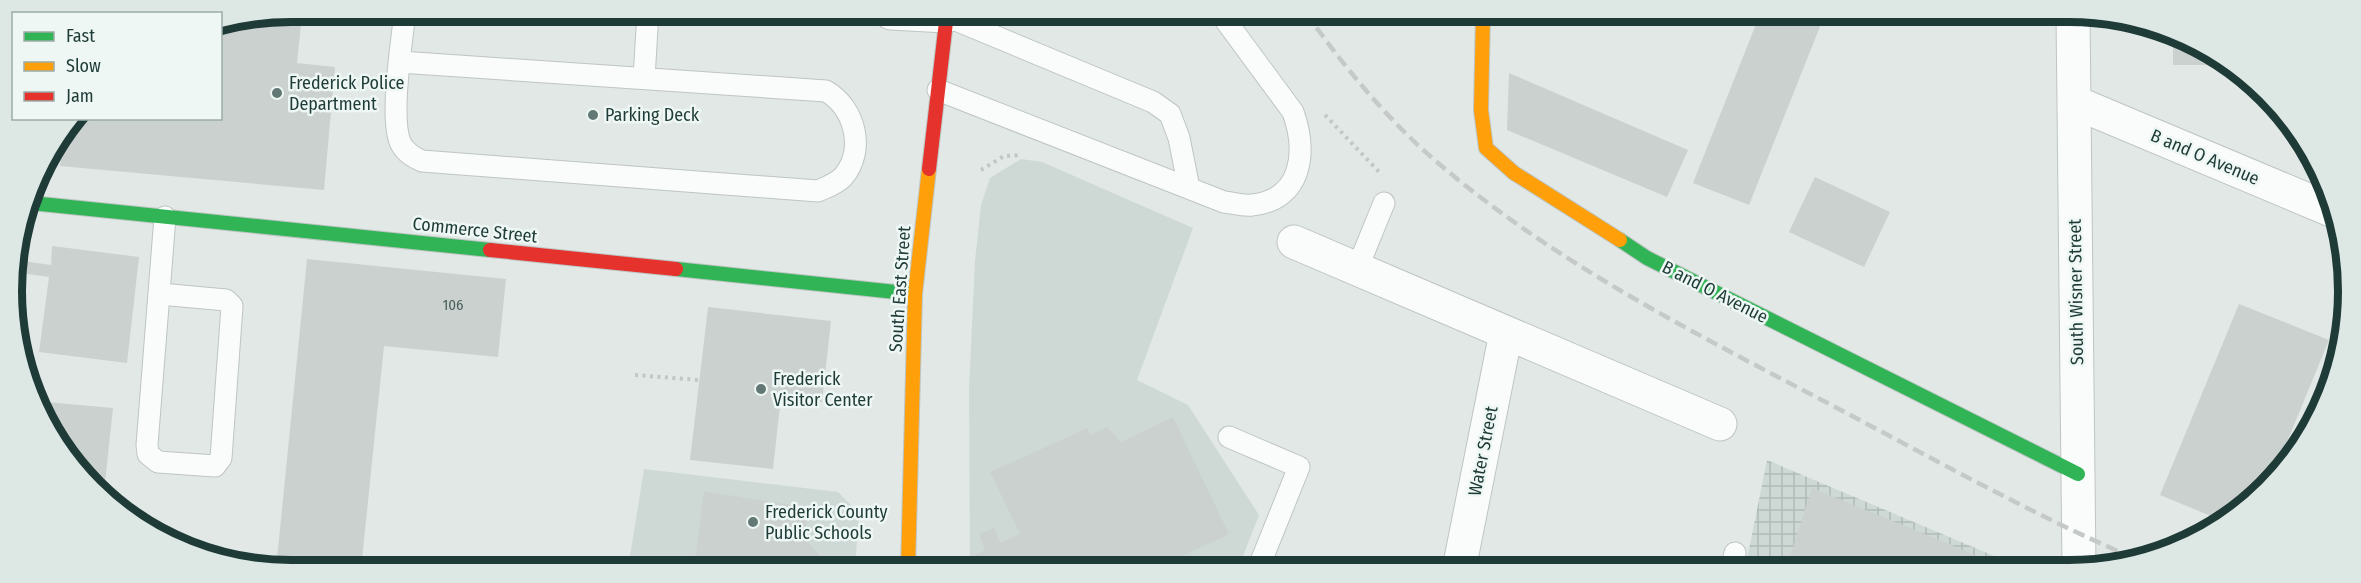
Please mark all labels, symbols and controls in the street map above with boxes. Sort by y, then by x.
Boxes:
legend [12,12,222,120]
text: Fast [66,25,95,47]
text: Slow [66,55,101,77]
place label: Frederick Police Department [289,72,405,115]
text: Jam [66,85,94,107]
marker: Frederick Police Department [270,86,284,100]
place label: Parking Deck [605,104,700,126]
marker: Parking Deck [586,108,600,122]
street label: B and O Avenue [2147,124,2263,190]
street label: Commerce Street [412,213,539,248]
street label: South Wisner Street [2064,219,2088,365]
street label: South East Street [885,225,915,353]
street label: B and O Avenue [1658,256,1772,328]
house number: 106 [442,296,464,314]
place label: Frederick Visitor Center [773,368,873,411]
marker: Frederick Visitor Center [754,382,768,396]
street label: Water Street [1464,404,1503,498]
place label: Frederick County Public Schools [765,501,888,544]
marker: Frederick County Public Schools [746,515,760,529]

